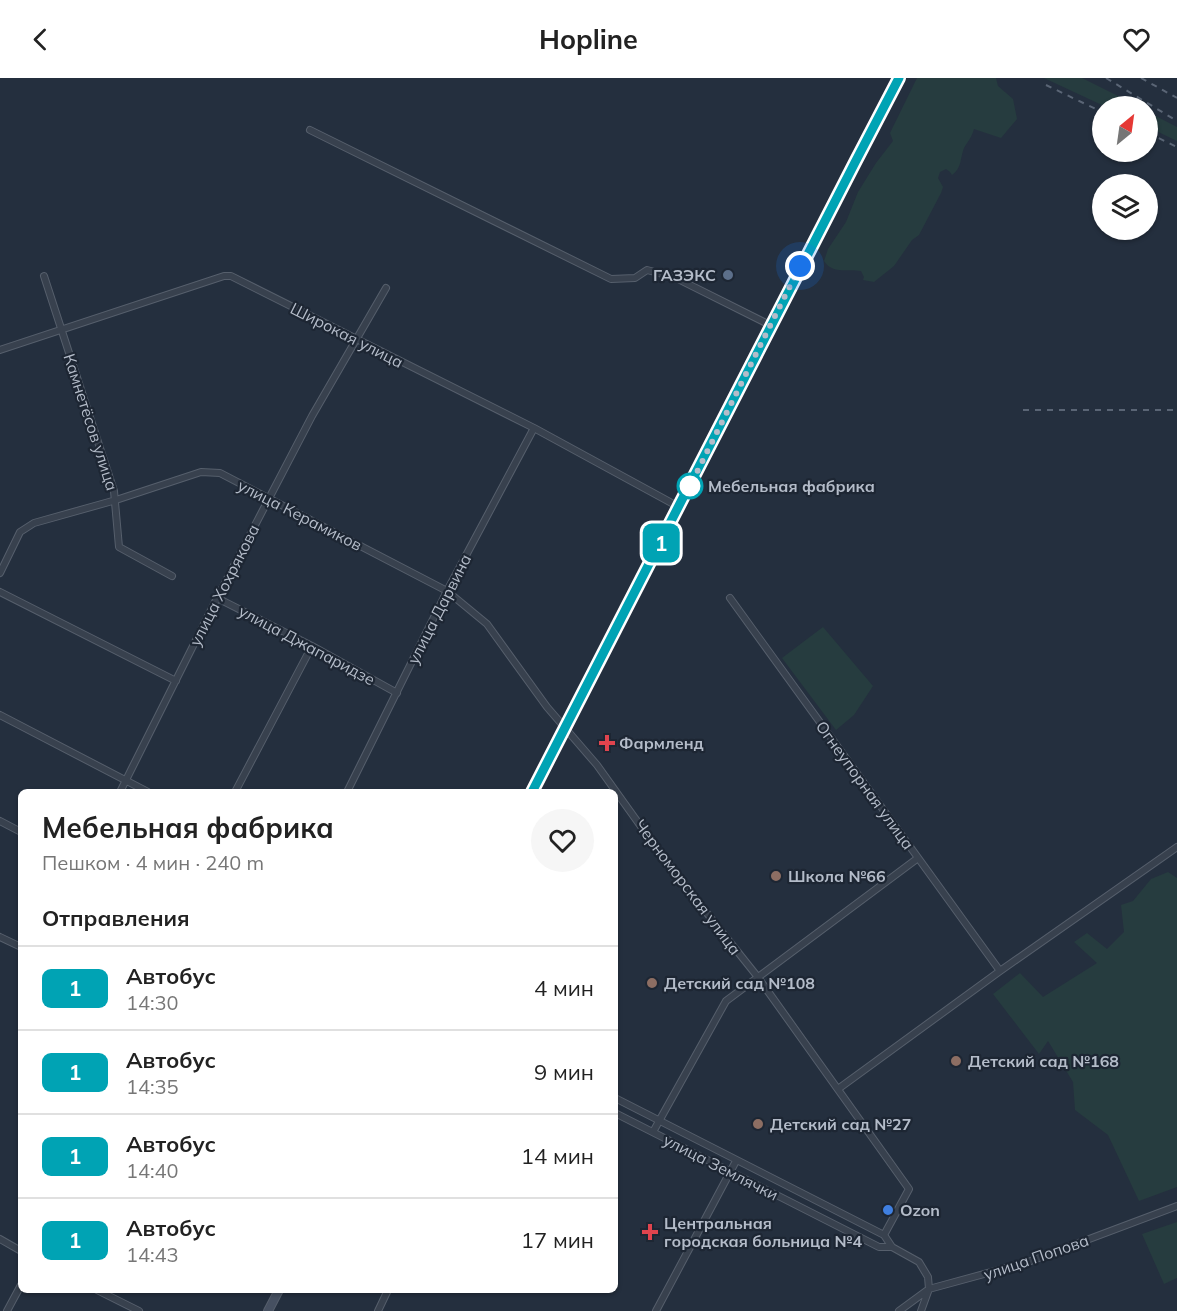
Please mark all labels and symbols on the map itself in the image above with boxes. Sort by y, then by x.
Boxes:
north arrow [1092,96,1158,162]
your location [785,251,815,281]
place label: ГАЗЭКС [653,265,716,285]
marker: ГАЗЭКС [721,268,735,282]
street label: Широкая улица [287,298,407,372]
street label: Камнетёсов улица [59,351,123,493]
marker: Мебельная фабрика [677,473,703,499]
street label: улица Керамиков [235,475,366,555]
place label: Мебельная фабрика [708,476,875,496]
street label: улица Хохрякова [185,521,263,649]
line badge: 1 [642,524,680,562]
street label: улица Дарвина [403,551,475,667]
street label: улица Джапаридзе [235,601,379,689]
street label: Огнеупорная улица [812,717,918,853]
place label: Фармленд [619,733,704,753]
marker: Фармленд [600,736,614,750]
street label: Черноморская улица [631,815,745,959]
place label: Школа №66 [788,866,886,886]
marker: Школа №66 [769,869,783,883]
place label: Детский сад №108 [664,973,815,993]
marker: Детский сад №108 [645,976,659,990]
place label: Детский сад №168 [968,1051,1119,1071]
marker: Детский сад №168 [949,1054,963,1068]
place label: Детский сад №27 [770,1114,911,1134]
marker: Детский сад №27 [751,1117,765,1131]
street label: улица Землячки [660,1129,782,1205]
place label: Ozon [900,1200,940,1220]
marker: Ozon [881,1203,895,1217]
place label: Центральная городская больница №4 [664,1213,862,1251]
marker: Центральная городская больница №4 [641,1223,659,1241]
street label: улица Попова [981,1230,1091,1284]

